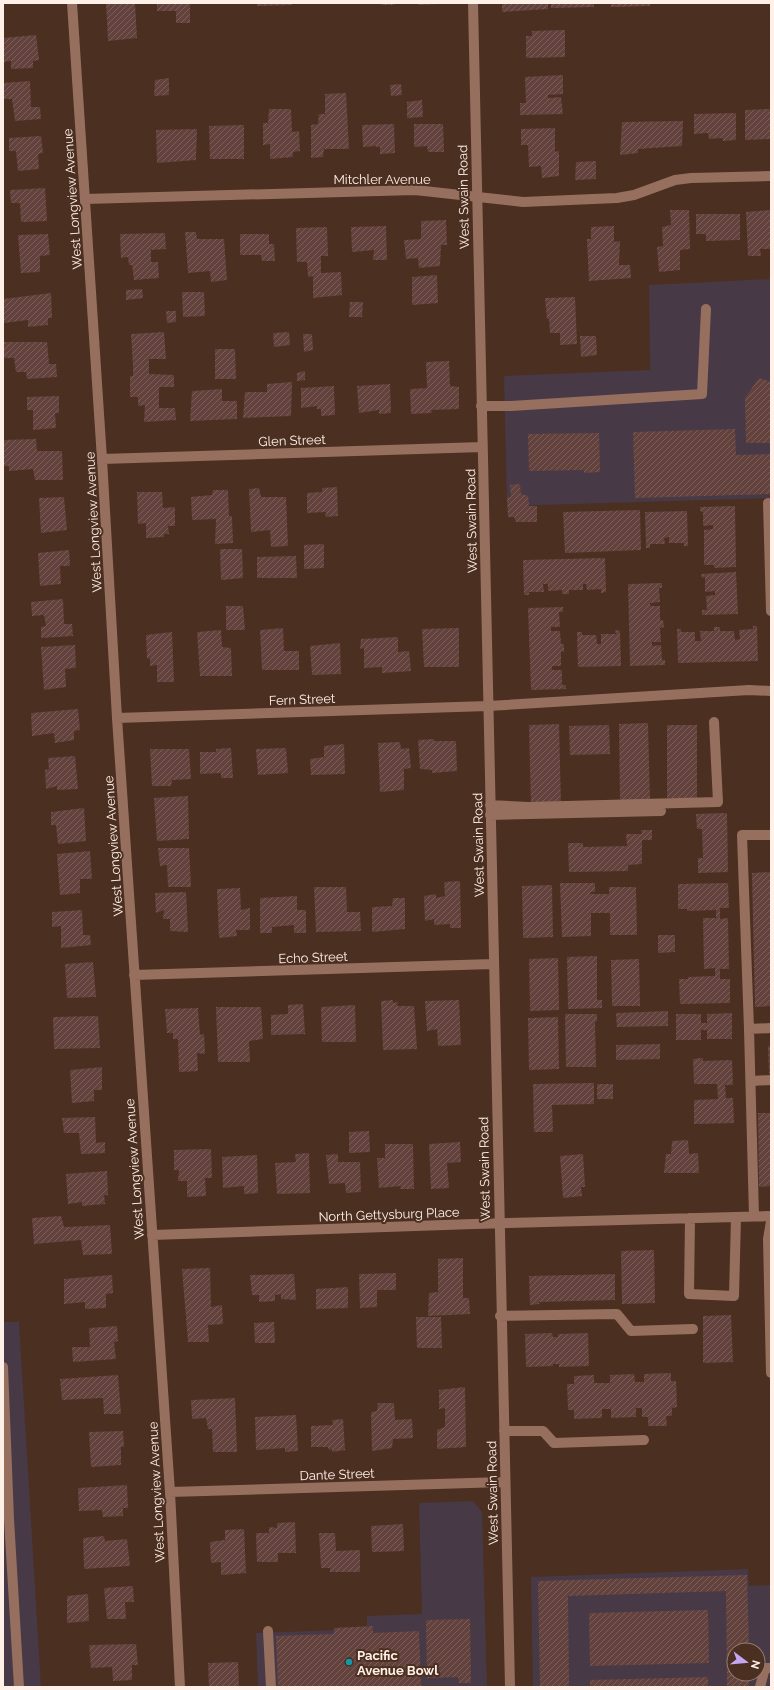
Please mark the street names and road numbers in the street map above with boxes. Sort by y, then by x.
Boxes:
street label: West Longview Avenue [60,128,85,270]
street label: West Swain Road [455,145,472,249]
street label: Mitchler Avenue [333,172,431,187]
street label: Glen Street [258,432,327,449]
street label: West Longview Avenue [82,451,105,593]
street label: West Swain Road [463,469,480,573]
street label: Fern Street [269,691,336,708]
street label: West Longview Avenue [101,775,126,917]
street label: West Swain Road [470,793,487,897]
street label: Echo Street [278,949,349,966]
street label: West Longview Avenue [122,1098,147,1240]
street label: West Swain Road [476,1117,493,1221]
street label: North Gettysburg Place [318,1205,460,1224]
street label: West Longview Avenue [145,1421,168,1563]
street label: West Swain Road [484,1441,501,1545]
street label: Dante Street [299,1466,375,1483]

